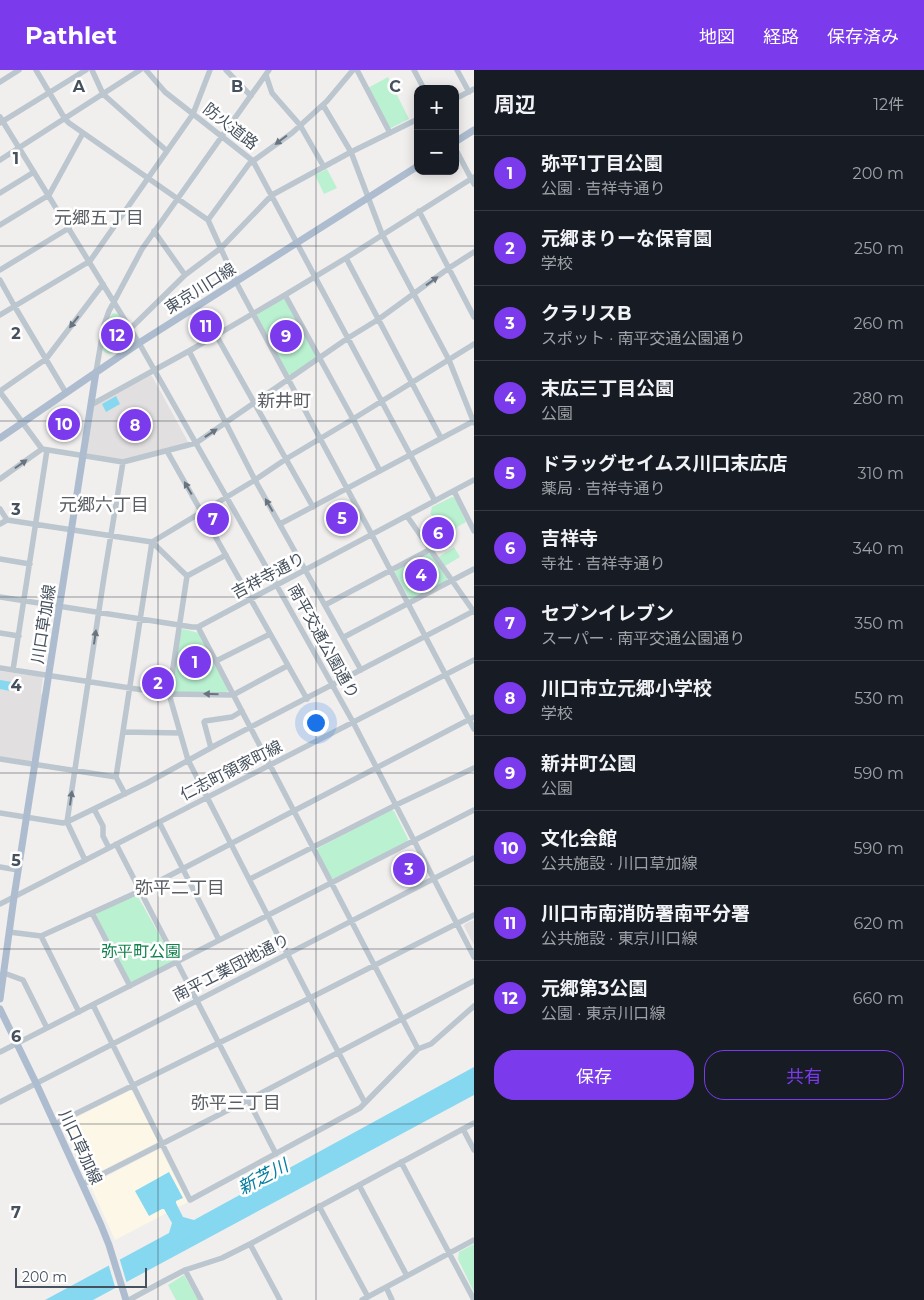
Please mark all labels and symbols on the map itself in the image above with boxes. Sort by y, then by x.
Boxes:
text: A [72,77,86,96]
text: B [231,77,243,96]
text: C [389,77,401,96]
street label: 防火道路 [200,99,262,154]
one-way arrow [275,135,288,146]
text: 1 [13,149,19,168]
district label: 元郷五丁目 [54,207,144,229]
street label: 東京川口線 [161,259,239,318]
one-way arrow [425,276,439,286]
pin: 11 [190,307,222,345]
one-way arrow [68,315,79,328]
pin: 12 [101,316,133,354]
pin: 9 [270,317,302,355]
text: 2 [11,324,21,343]
district label: 新井町 [257,390,311,412]
pin: 10 [48,405,80,443]
pin: 8 [119,406,151,444]
one-way arrow [205,428,218,438]
one-way arrow [14,459,28,469]
one-way arrow [184,481,192,496]
district label: 元郷六丁目 [59,494,149,516]
one-way arrow [265,499,274,512]
pin: 5 [326,499,358,537]
text: 3 [10,500,21,519]
pin: 7 [197,500,229,538]
pin: 6 [422,514,454,552]
street label: 吉祥寺通り [228,548,308,603]
pin: 4 [405,556,437,594]
street label: 南平交通公園通り [284,581,363,702]
street label: 川口草加線 [28,583,59,665]
one-way arrow [92,629,100,645]
pin: 1 [179,643,211,681]
pin: 2 [142,664,174,702]
text: 4 [10,676,22,695]
one-way arrow [203,690,219,698]
your location [303,710,329,736]
street label: 仁志町領家町線 [177,737,285,804]
one-way arrow [67,790,75,806]
pin: 3 [393,850,425,888]
text: 5 [11,851,21,870]
district label: 弥平二丁目 [135,877,225,899]
street label: 南平工業団地通り [170,930,293,1005]
park label: 弥平町公園 [101,942,181,961]
text: 6 [11,1027,21,1046]
district label: 弥平三丁目 [191,1092,281,1114]
street label: 川口草加線 [55,1107,106,1187]
water label: 新芝川 [234,1154,294,1199]
text: 7 [11,1203,21,1222]
scale bar [15,1265,148,1288]

